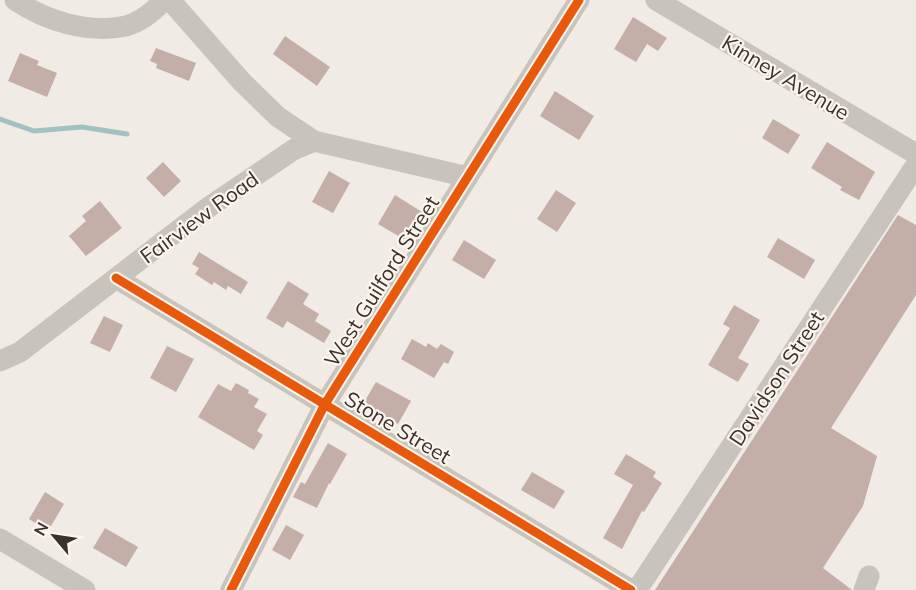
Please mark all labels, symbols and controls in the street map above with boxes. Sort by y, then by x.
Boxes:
street label: Kinney Avenue [718,29,854,125]
street label: Fairview Road [135,165,263,269]
street label: West Guilford Street [318,191,444,371]
street label: Davidson Street [723,306,829,450]
street label: Stone Street [340,385,456,469]
north arrow [24,506,84,566]
text: N [29,519,53,539]

